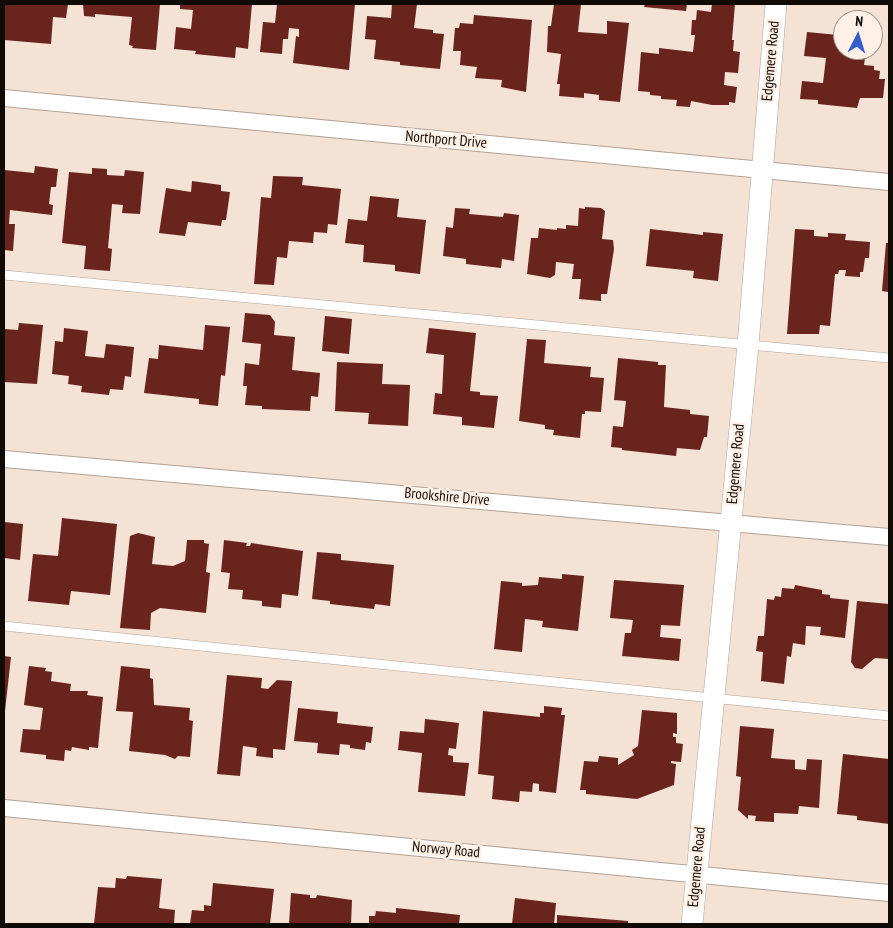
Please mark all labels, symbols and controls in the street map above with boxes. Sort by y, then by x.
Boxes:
north arrow [833,10,883,60]
text: N [855,12,864,30]
street label: Edgemere Road [759,20,783,102]
street label: Northport Drive [404,127,488,153]
street label: Edgemere Road [724,423,748,505]
street label: Brookshire Drive [404,484,490,510]
street label: Edgemere Road [685,826,709,908]
street label: Norway Road [411,838,481,862]

